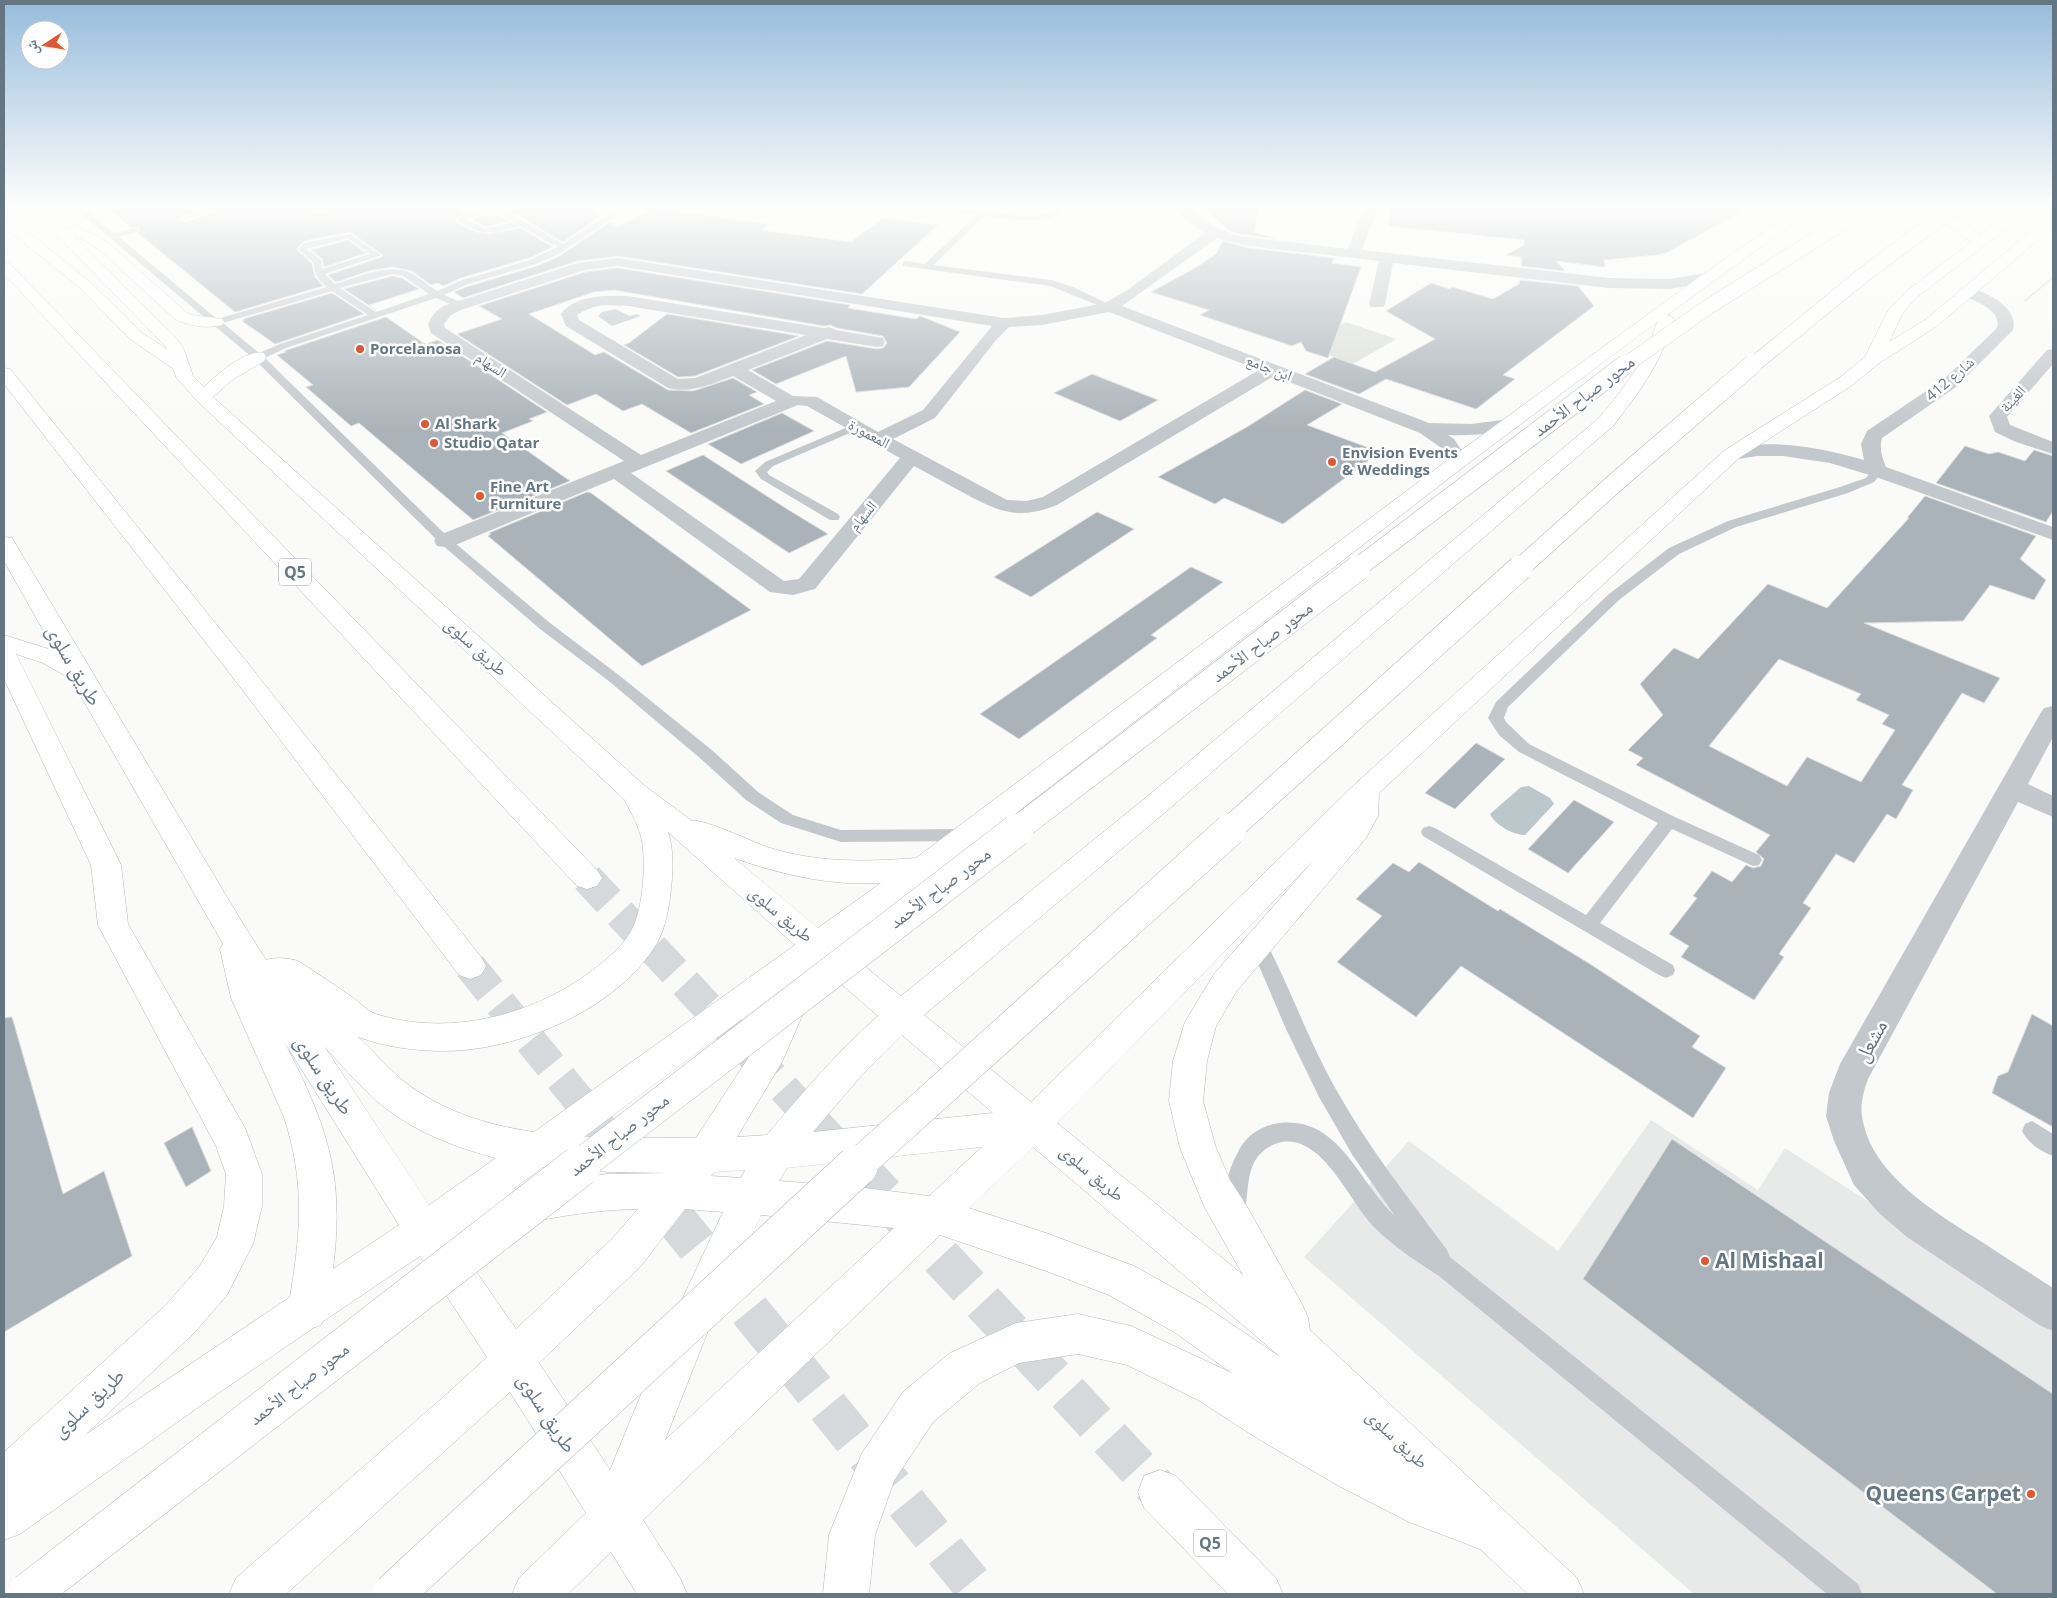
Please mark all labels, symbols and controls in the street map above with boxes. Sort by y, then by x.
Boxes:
north arrow [20,20,70,70]
text: ش [21,38,43,57]
place label: Porcelanosa [370,338,461,358]
marker: Porcelanosa [354,343,366,355]
street label: السهام [471,347,511,383]
street label: ابن جامع [1243,349,1295,386]
street label: محور صباح الأحمد [1528,349,1640,442]
street label: شارع 412 [1921,352,1979,406]
street label: الغينة [1995,381,2030,416]
place label: Al Shark [435,413,498,433]
street label: المعمورة [845,414,894,452]
marker: Al Shark [419,418,431,430]
place label: Studio Qatar [444,432,539,452]
marker: Studio Qatar [428,437,440,449]
place label: Envision Events & Weddings [1342,442,1458,479]
marker: Envision Events & Weddings [1326,456,1338,468]
place label: Fine Art Furniture [490,476,562,513]
marker: Fine Art Furniture [474,490,486,502]
street label: السهام [844,496,881,535]
road number: Q5 [279,558,311,586]
street label: محور صباح الأحمد [1206,595,1318,688]
street label: طريق سلوى [440,611,513,681]
street label: طريق سلوى [40,618,110,711]
street label: محور صباح الأحمد [884,841,996,934]
street label: طريق سلوى [744,879,819,947]
street label: مشعل [1847,1014,1893,1067]
street label: طريق سلوى [289,1029,361,1120]
street label: محور صباح الأحمد [563,1087,674,1182]
street label: طريق سلوى [1055,1138,1130,1206]
place label: Al Mishaal [1715,1246,1824,1274]
marker: Al Mishaal [1699,1255,1711,1267]
street label: محور صباح الأحمد [243,1336,354,1431]
street label: طريق سلوى [45,1361,130,1443]
street label: طريق سلوى [512,1367,584,1458]
street label: طريق سلوى [1361,1403,1434,1473]
place label: Queens Carpet [1866,1479,2021,1507]
marker: Queens Carpet [2025,1488,2037,1500]
road number: Q5 [1194,1530,1226,1556]

